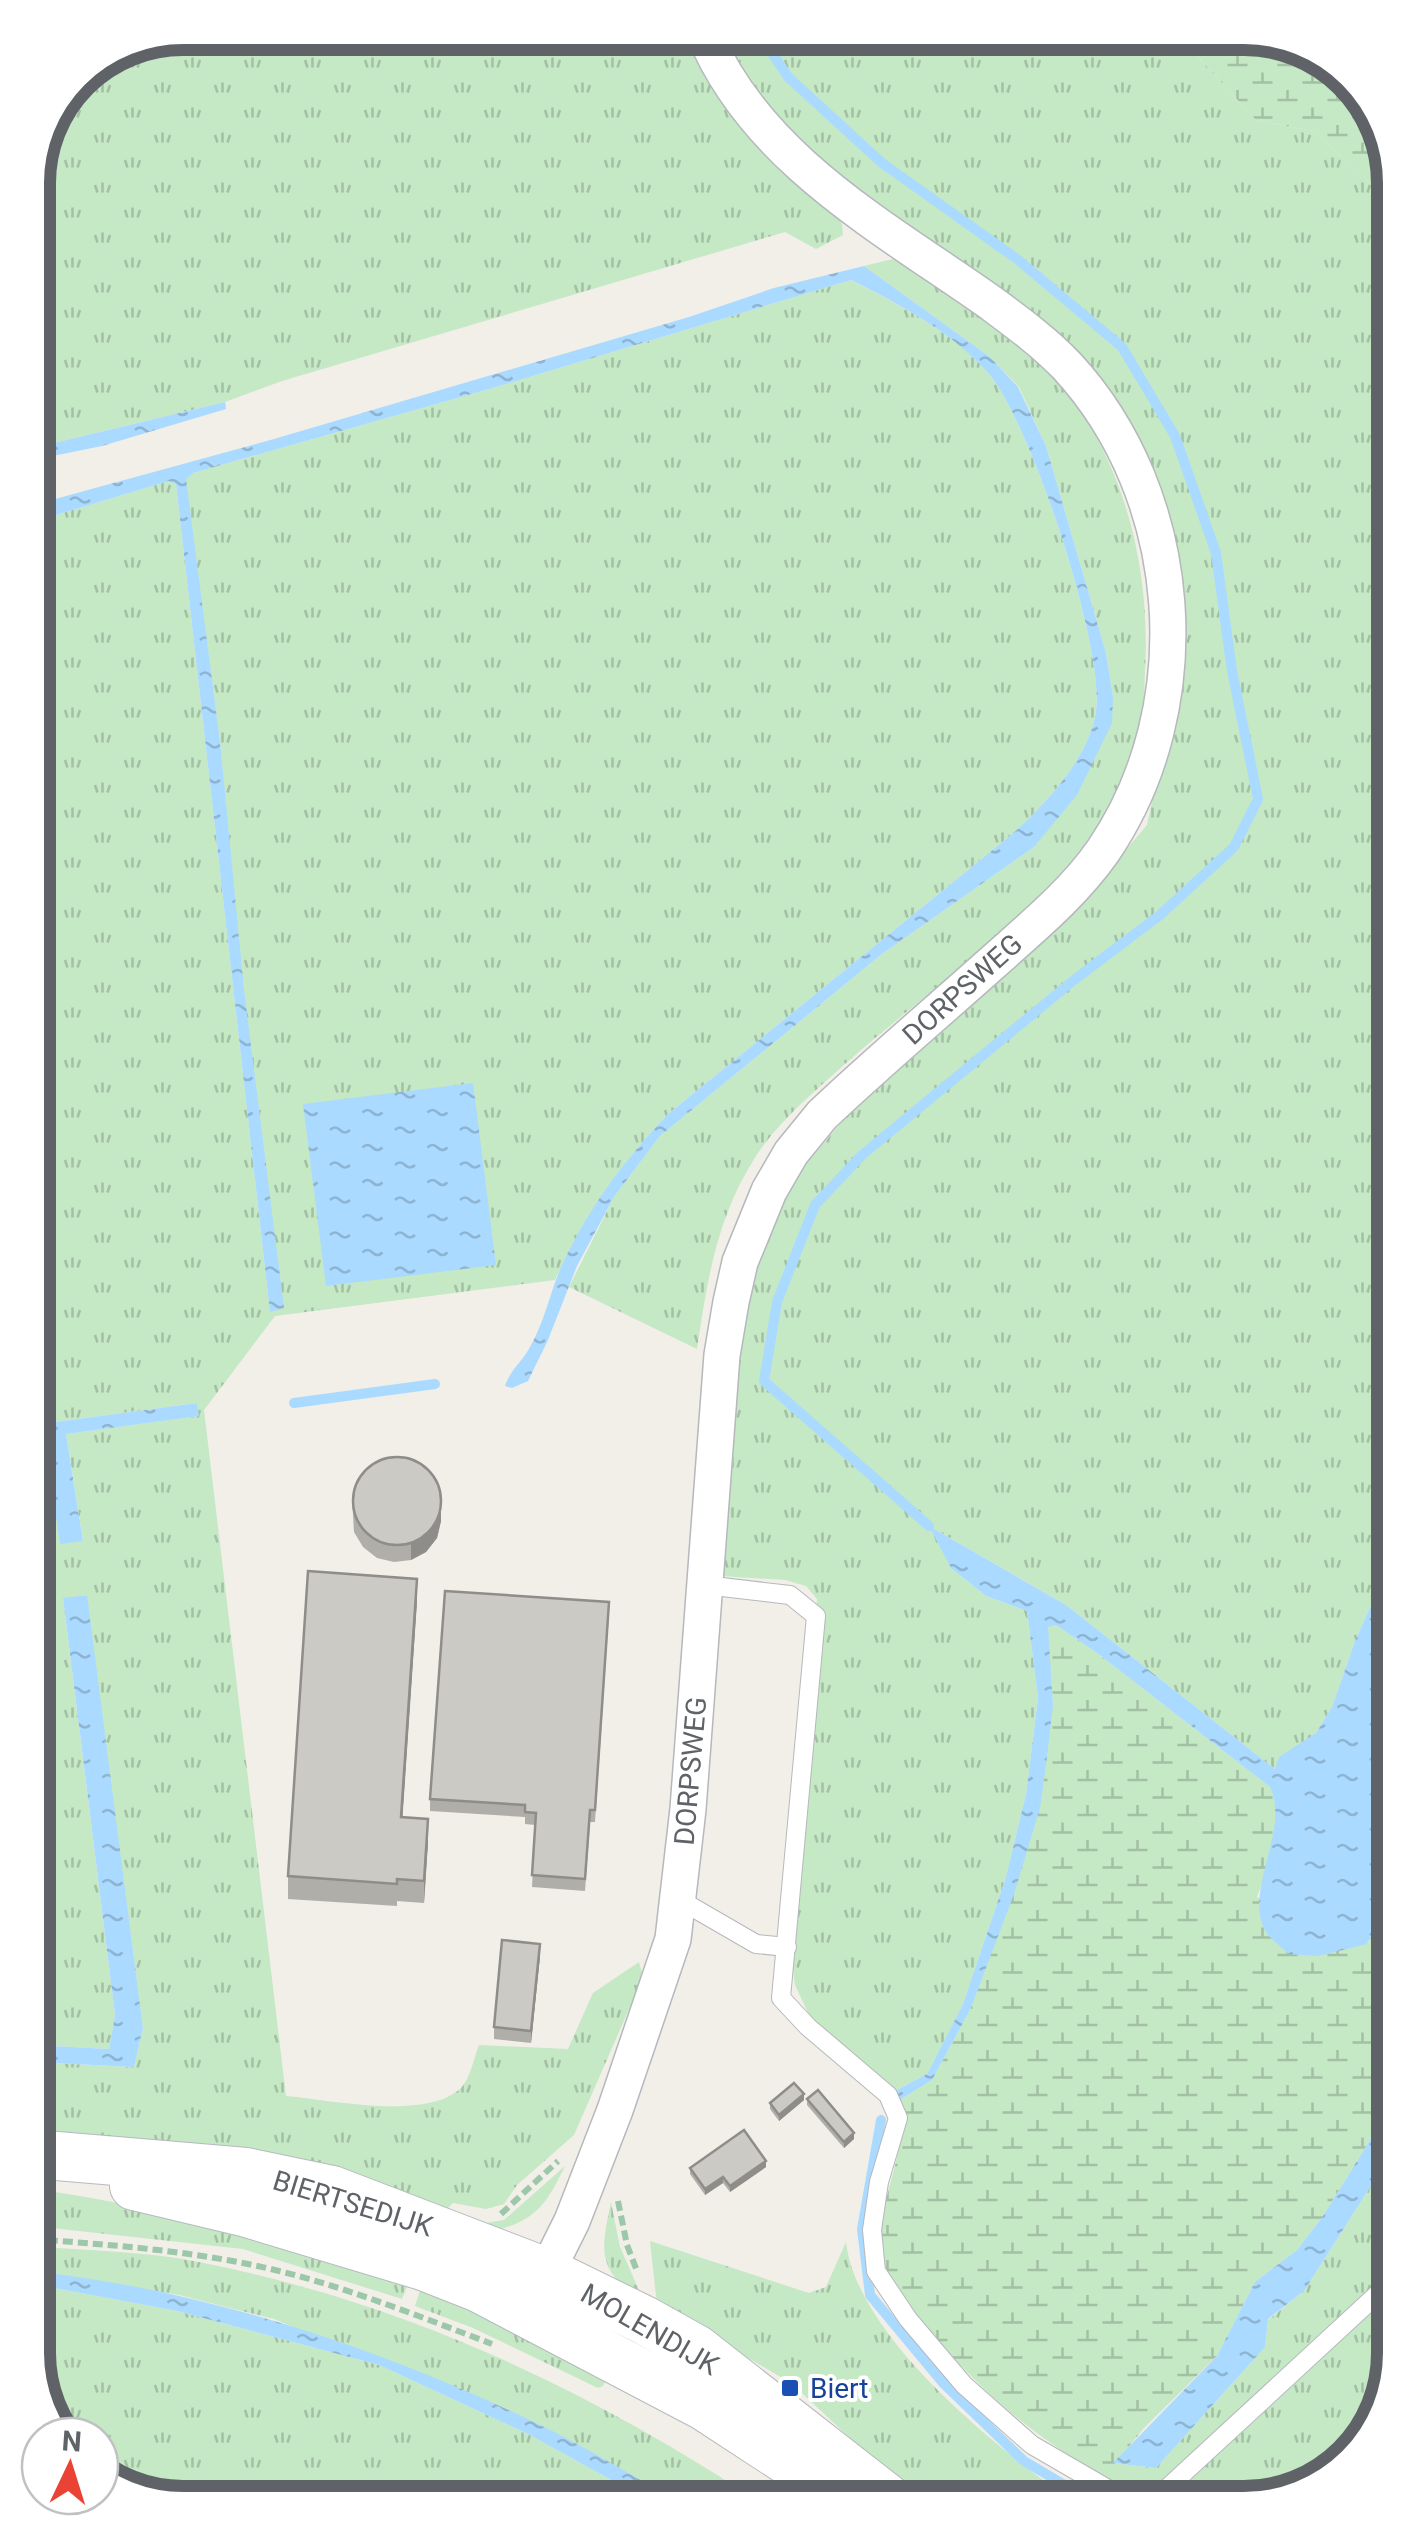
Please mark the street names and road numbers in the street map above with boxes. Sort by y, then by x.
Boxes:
street label: DORPSWEG [896,927,1029,1051]
street label: DORPSWEG [668,1695,713,1847]
street label: BIERTSEDIJK [269,2164,437,2244]
street label: MOLENDIJK [575,2277,725,2382]

